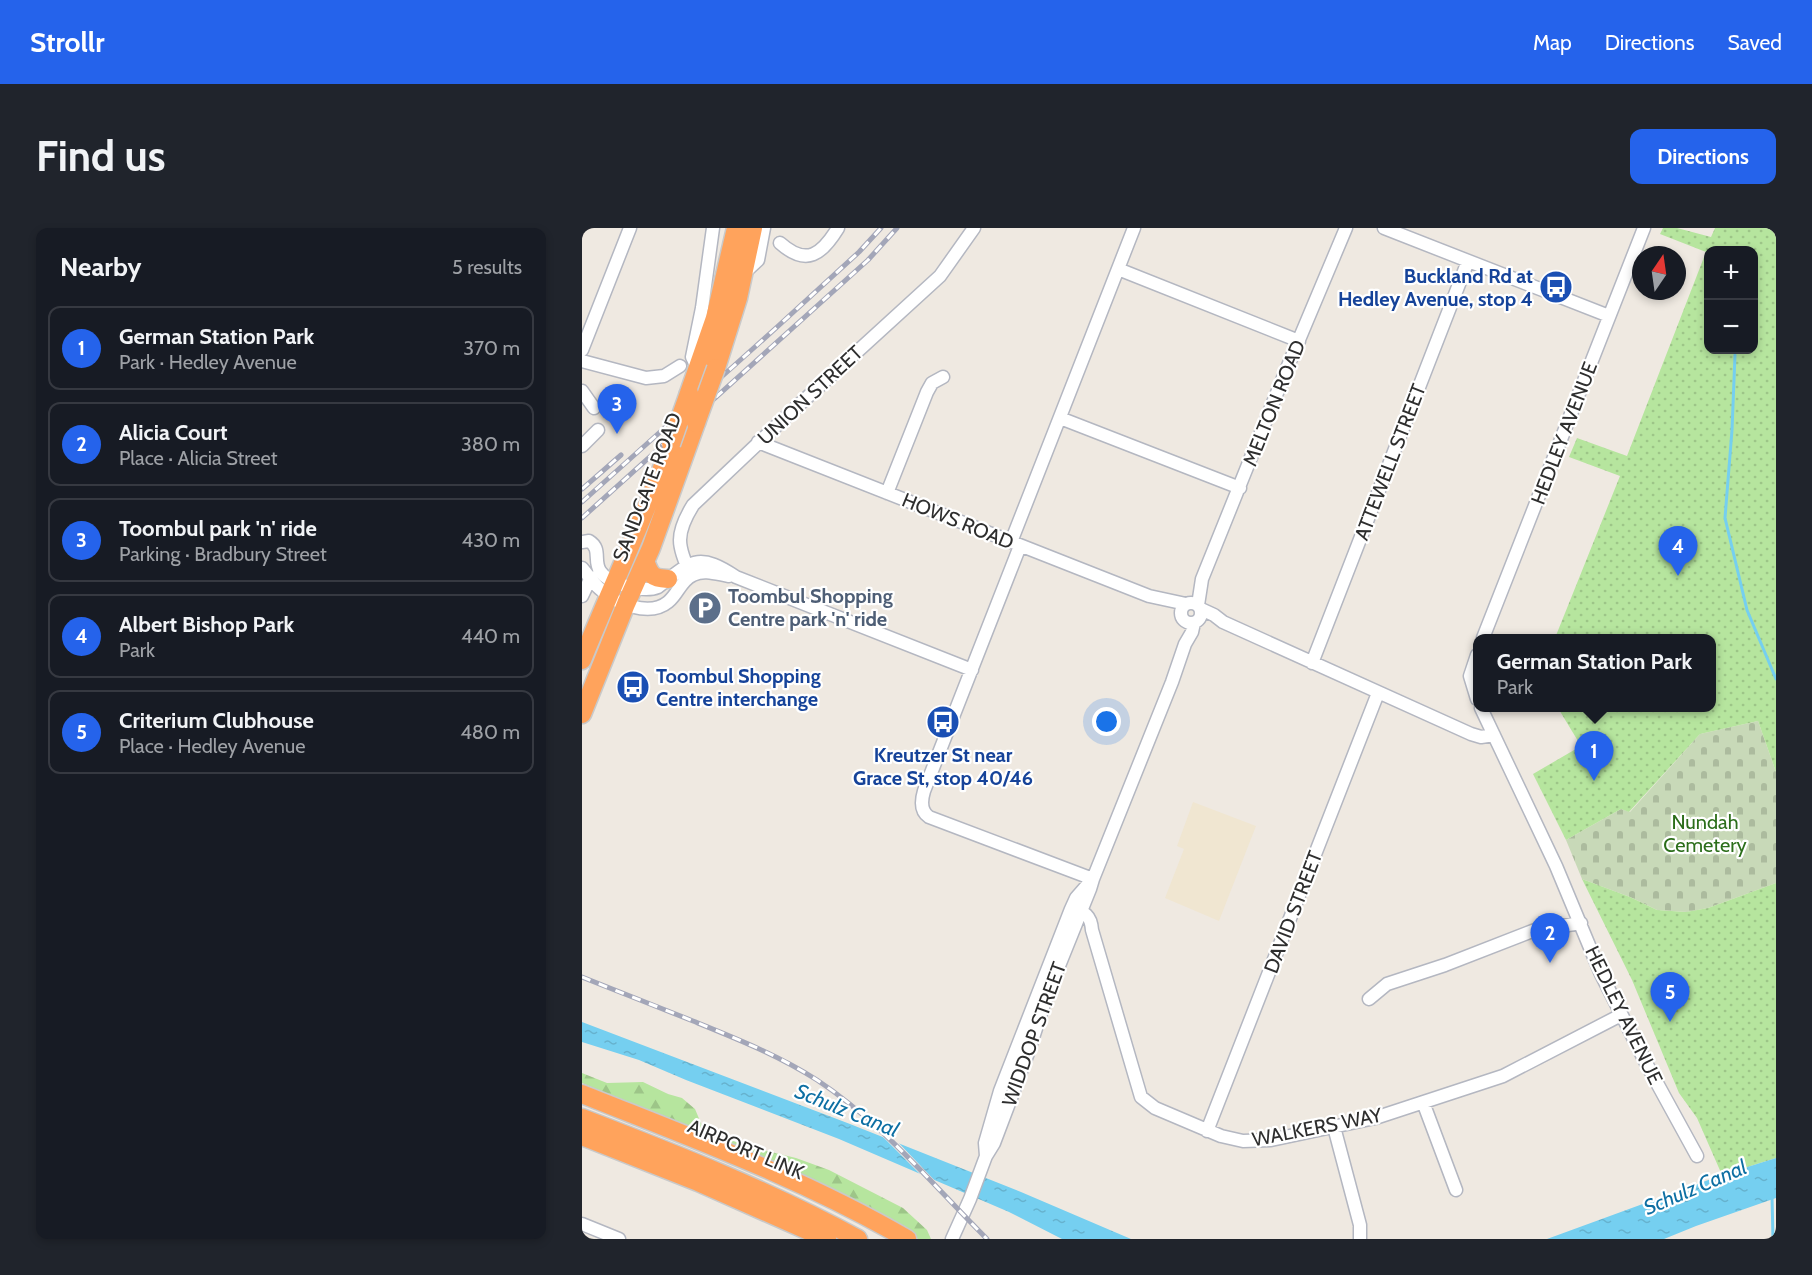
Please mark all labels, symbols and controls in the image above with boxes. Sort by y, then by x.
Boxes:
text: Strollr [30,25,104,59]
text: Map [1533,30,1572,55]
text: Directions [1605,30,1694,55]
text: Saved [1727,30,1782,55]
button: Directions [1630,129,1776,184]
text: Find us [36,130,165,182]
north arrow [1632,246,1686,300]
map controls [1704,246,1758,354]
button: + [1704,246,1758,300]
text: Nearby [60,251,141,283]
text: 5 results [452,255,522,279]
place label: Buckland Rd at Hedley Avenue, stop 4 [1338,264,1533,311]
bus stop icon: Buckland Rd at Hedley Avenue, stop 4 [1538,269,1574,305]
button: − [1704,300,1758,354]
text: German Station Park [119,323,314,350]
text: 1 [78,336,85,360]
text: 370 m [463,336,520,360]
street label: MELTON ROAD [1238,336,1310,470]
street label: UNION STREET [752,340,868,450]
text: Park · Hedley Avenue [119,350,297,374]
street label: HEDLEY AVENUE [1526,358,1602,508]
street label: ATTEWELL STREET [1349,380,1431,544]
pin: 3 [597,384,636,434]
street label: SANDGATE ROAD [608,409,686,565]
text: Alicia Court [119,419,228,446]
text: 2 [76,432,87,456]
text: 380 m [461,432,520,456]
text: Place · Alicia Street [119,446,278,470]
street label: HOWS ROAD [899,488,1017,554]
text: Toombul park 'n' ride [119,515,317,542]
pin: 4 [1658,526,1698,576]
text: 3 [76,528,87,552]
text: 430 m [462,528,520,552]
text: Parking · Bradbury Street [119,542,327,566]
place label: Toombul Shopping Centre park 'n' ride [728,584,893,631]
parking icon: Toombul Shopping Centre park 'n' ride [687,590,723,626]
text: Albert Bishop Park [119,611,294,638]
text: 4 [75,624,88,648]
text: 440 m [461,624,520,648]
popup [1473,634,1716,712]
text: Park [119,638,155,662]
text: German Station Park [1497,648,1692,675]
place label: Toombul Shopping Centre interchange [656,664,821,711]
bus stop icon: Toombul Shopping Centre interchange [615,669,651,705]
text: Park [1497,675,1533,699]
bus stop icon: Kreutzer St near Grace St, stop 40/46 [925,704,961,740]
text: Criterium Clubhouse [119,707,314,734]
your location [1092,707,1121,736]
text: 5 [76,720,87,744]
text: 480 m [460,720,520,744]
pin: 1 [1574,732,1614,781]
text: Place · Hedley Avenue [119,734,306,758]
place label: Kreutzer St near Grace St, stop 40/46 [853,743,1033,790]
park label: Nundah Cemetery [1663,810,1747,857]
street label: DAVID STREET [1259,847,1327,977]
pin: 2 [1530,914,1570,963]
street label: HEDLEY AVENUE [1580,942,1668,1088]
street label: WIDDOP STREET [997,958,1071,1109]
pin: 5 [1650,972,1690,1022]
water label: Schulz Canal [792,1078,903,1142]
street label: WALKERS WAY [1250,1103,1385,1151]
street label: AIRPORT LINK [684,1114,808,1184]
water label: Schulz Canal [1640,1154,1750,1220]

